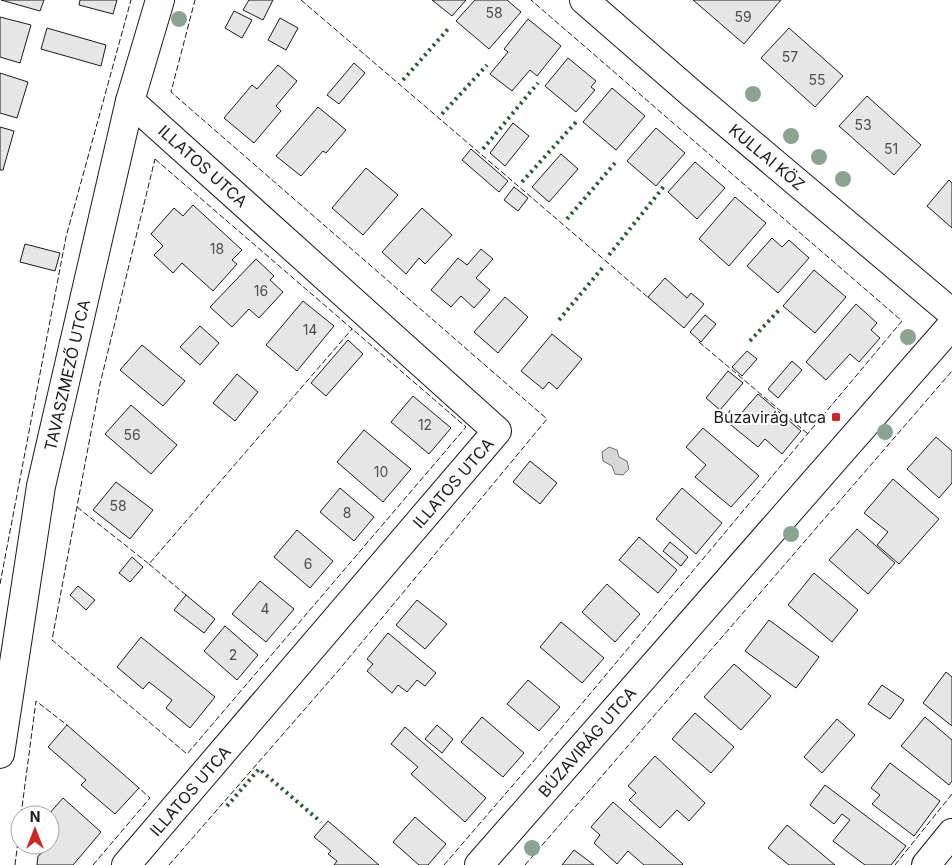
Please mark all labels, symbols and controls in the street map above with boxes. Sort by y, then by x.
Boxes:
house number: 58 [485,4,503,21]
house number: 59 [734,8,752,25]
house number: 57 [782,48,798,65]
house number: 55 [808,71,826,88]
house number: 53 [854,116,872,133]
street label: KULLAI KÖZ [725,119,809,195]
street label: ILLATOS UTCA [154,121,252,211]
house number: 51 [884,140,898,157]
house number: 18 [210,240,224,257]
house number: 16 [254,282,268,299]
street label: TAVASZMEZŐ UTCA [40,297,94,453]
house number: 14 [303,321,317,338]
place label: Búzavirág utca [713,407,826,427]
marker: Búzavirág utca [830,411,842,423]
house number: 12 [418,416,432,433]
house number: 56 [123,426,141,443]
street label: ILLATOS UTCA [408,434,498,532]
house number: 10 [374,463,388,480]
house number: 58 [109,497,127,514]
house number: 8 [343,504,351,521]
house number: 6 [304,555,312,572]
house number: 4 [260,600,270,617]
house number: 2 [229,646,237,663]
street label: BÚZAVIRÁG UTCA [534,683,640,801]
street label: ILLATOS UTCA [145,742,235,840]
north arrow [10,805,60,855]
text: N [30,808,40,825]

